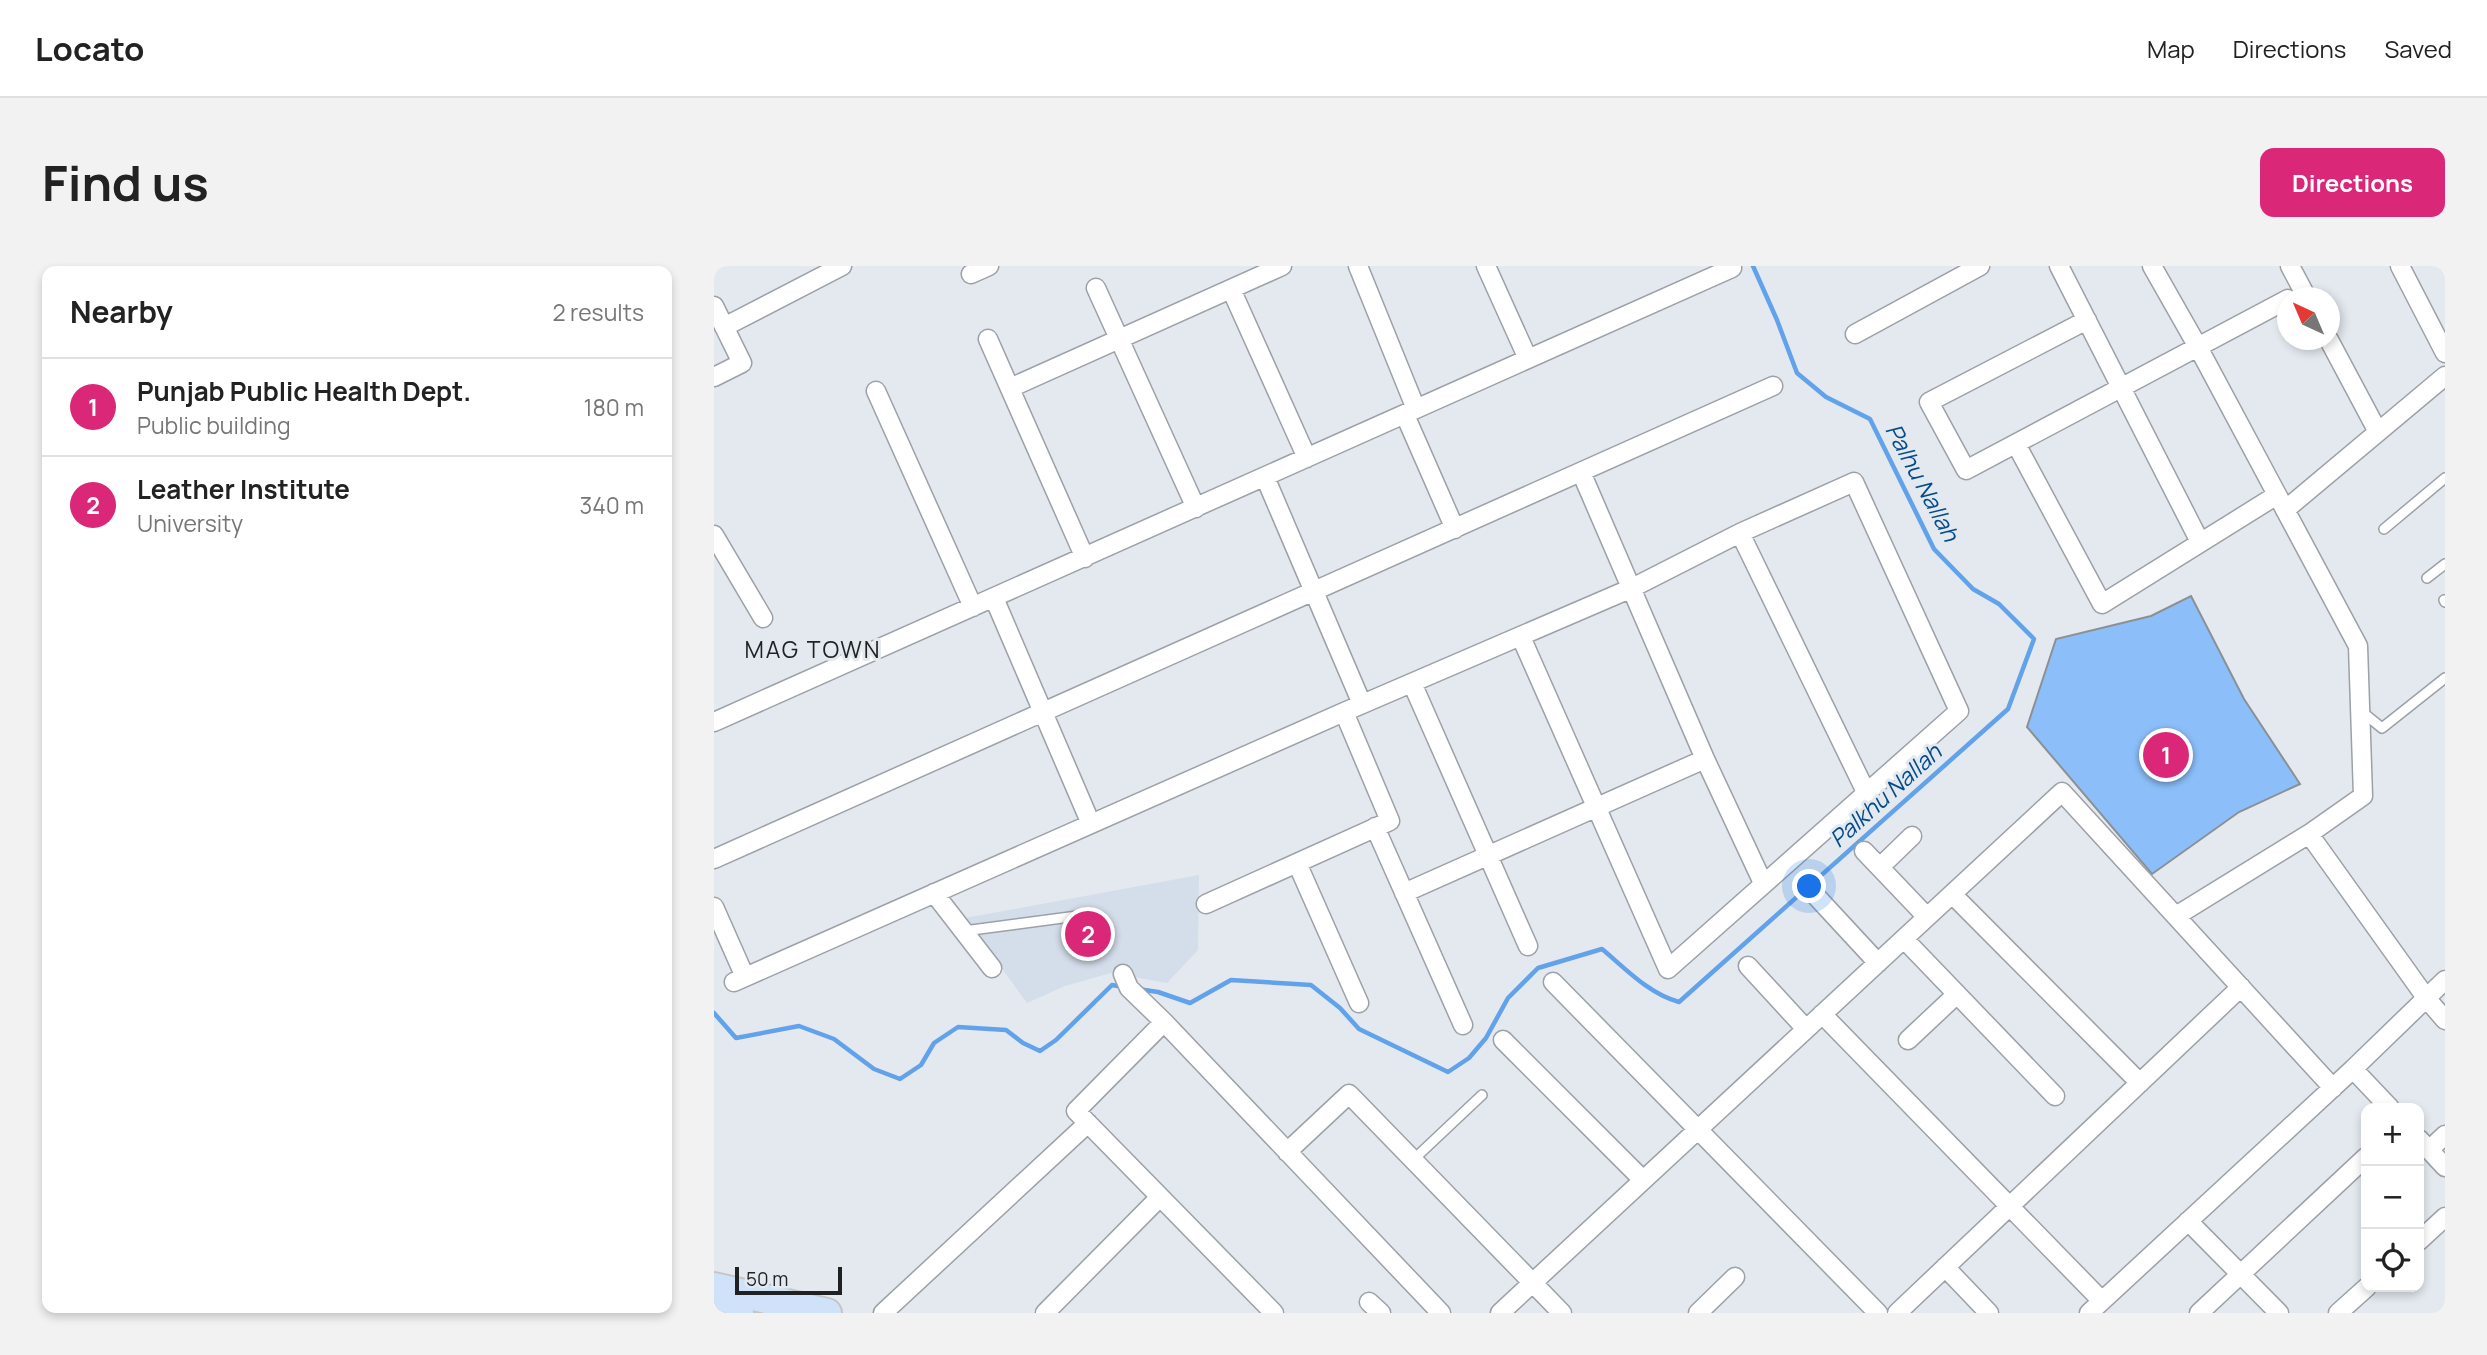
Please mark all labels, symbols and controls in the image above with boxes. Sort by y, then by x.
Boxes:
text: Locato [35,26,145,71]
text: Map [2147,32,2195,65]
text: Directions [2233,32,2346,65]
text: Saved [2384,32,2452,65]
button: Directions [2260,148,2445,217]
text: Find us [42,149,209,216]
north arrow [2277,287,2340,350]
text: Nearby [70,291,173,332]
text: 2 results [552,296,644,328]
text: Punjab Public Health Dept. [137,373,471,409]
text: 1 [88,391,98,423]
text: 180 m [584,391,644,423]
text: Public building [137,409,291,441]
water label: Palhu Nallah [1879,417,1968,548]
text: Leather Institute [137,471,350,507]
text: 2 [86,489,100,521]
text: 340 m [580,489,644,521]
text: University [137,507,243,539]
district label: MAG TOWN [744,633,882,665]
pin: 1 [2143,729,2189,781]
water label: Palkhu Nallah [1822,735,1949,854]
your location [1792,869,1826,903]
pin: 2 [1065,908,1111,960]
map controls [2361,1103,2424,1292]
button: + [2361,1103,2424,1166]
button: − [2361,1166,2424,1229]
button: locate [2361,1229,2424,1292]
scale bar [735,1264,842,1296]
text: 50 m [746,1266,788,1292]

